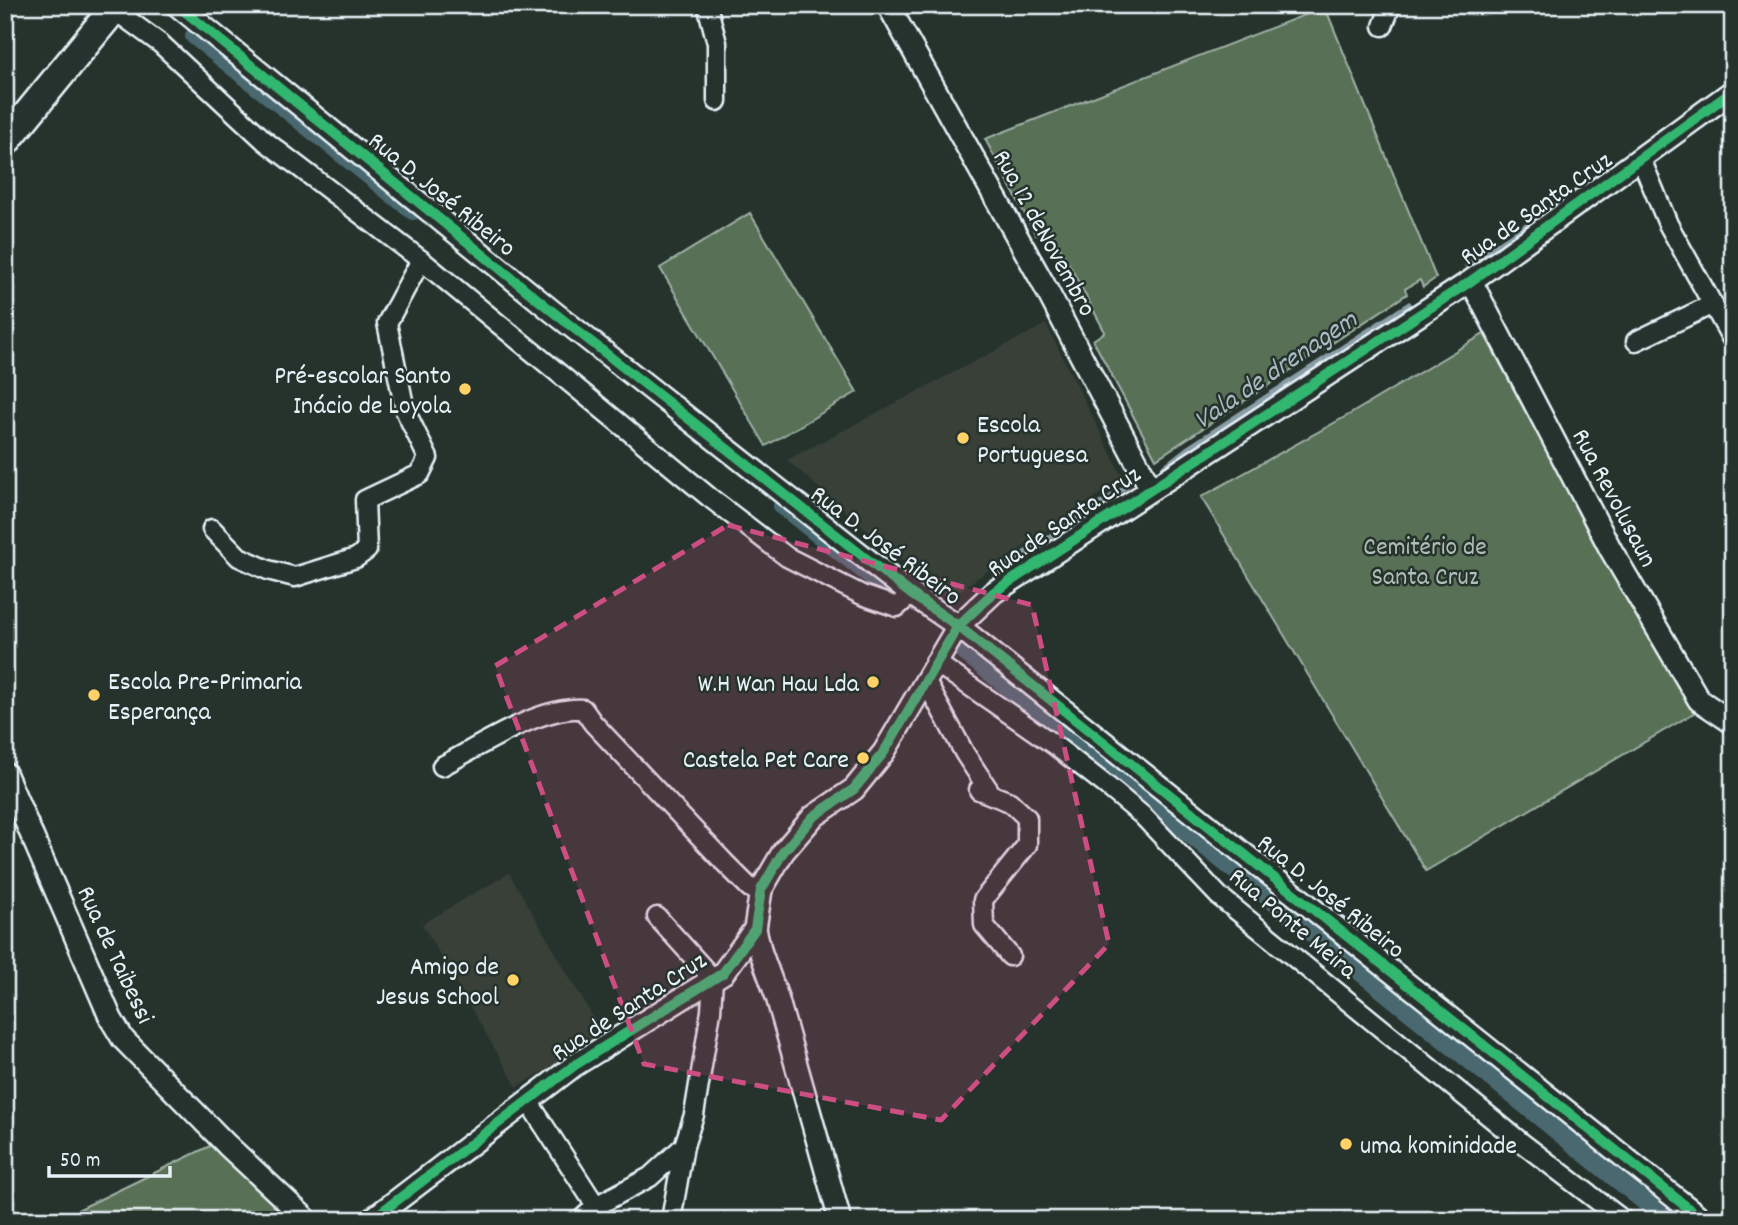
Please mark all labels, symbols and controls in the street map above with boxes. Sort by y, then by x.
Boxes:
street label: Rua D. José Ribeiro [359,124,523,267]
street label: Rua de Santa Cruz [1453,143,1621,276]
street label: Rua 12 deNovembro [982,144,1104,324]
water label: Vala de drenagem [1187,302,1368,442]
place label: Pré-escolar Santo Inácio de Loyola [274,359,452,426]
marker: Pré-escolar Santo Inácio de Loyola [457,381,473,397]
place label: Escola Portuguesa [977,408,1089,475]
street label: Rua Revolusaun [1561,423,1665,575]
marker: Escola Portuguesa [955,430,971,446]
street label: Rua de Santa Cruz [981,458,1149,588]
street label: Rua D. José Ribeiro [802,478,968,616]
park label: Cemitério de Santa Cruz [1363,530,1487,597]
place label: Escola Pre-Primaria Esperança [108,665,303,732]
place label: W.H Wan Hau Lda [698,667,860,704]
marker: W.H Wan Hau Lda [865,674,881,690]
marker: Escola Pre-Primaria Esperança [86,687,102,703]
place label: Castela Pet Care [683,743,849,780]
marker: Castela Pet Care [855,750,871,766]
street label: Rua D. José Ribeiro [1248,826,1412,969]
street label: Rua Ponte Meira [1219,860,1365,990]
street label: Rua de Taibessi [66,880,162,1031]
street label: Rua de Santa Cruz [545,944,715,1072]
place label: Amigo de Jesus School [376,950,499,1017]
marker: Amigo de Jesus School [505,972,521,988]
place label: uma kominidade [1360,1129,1517,1166]
scale bar [49,1134,170,1178]
marker: uma kominidade [1338,1136,1354,1152]
text: 50 m [60,1147,100,1177]

